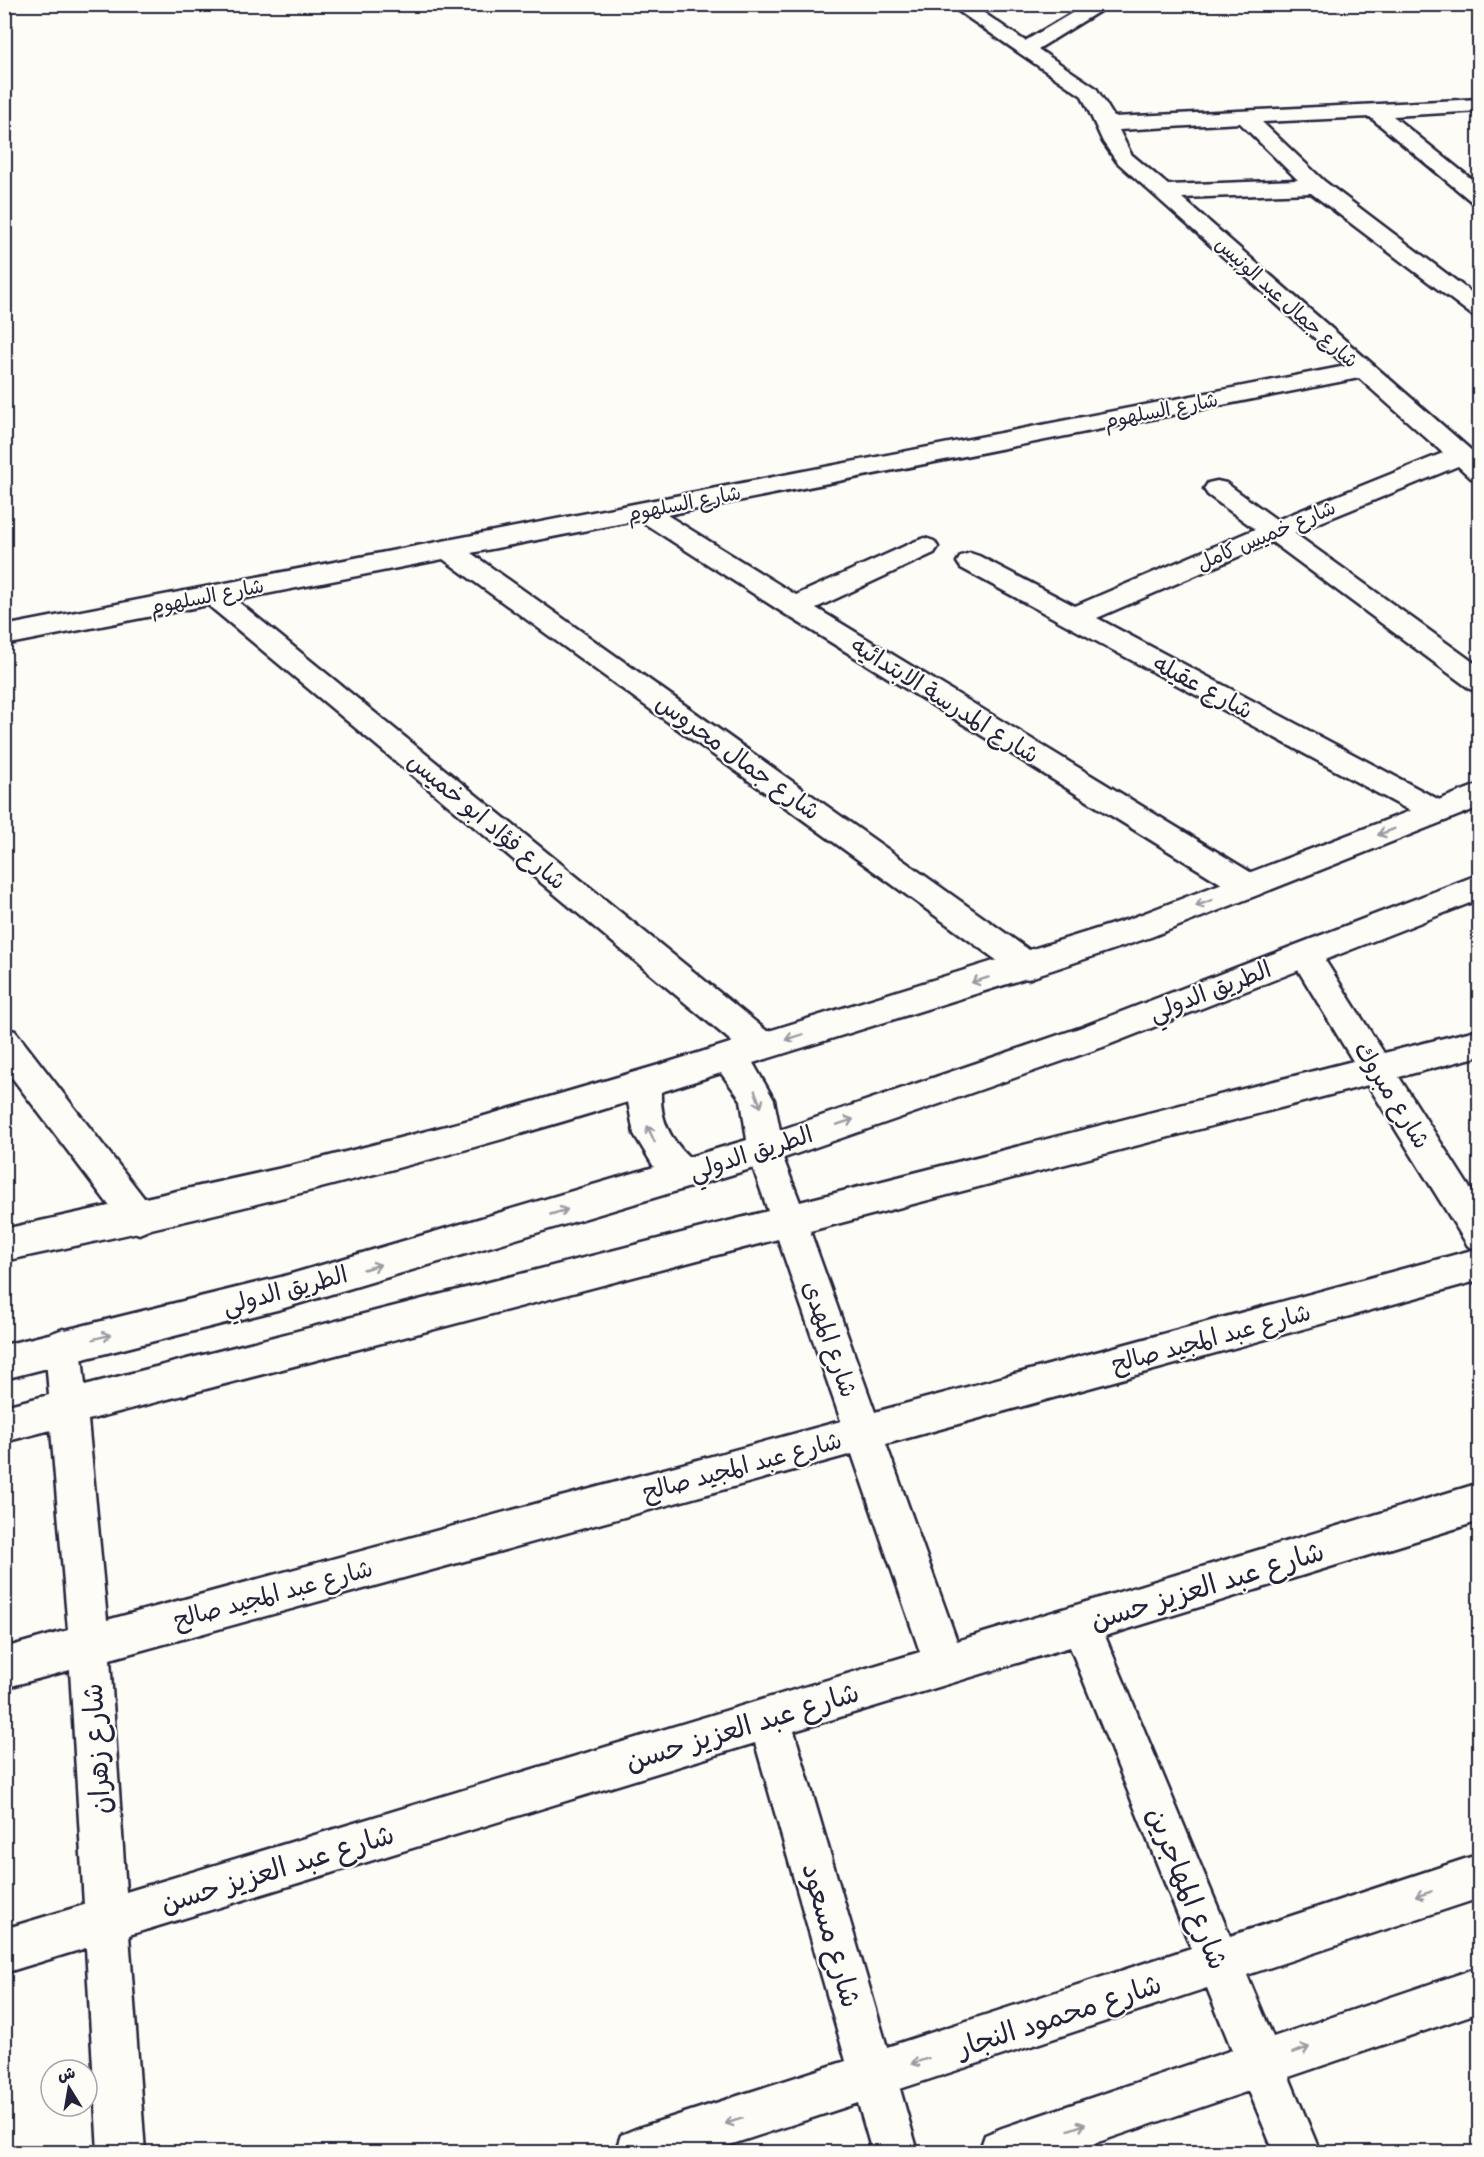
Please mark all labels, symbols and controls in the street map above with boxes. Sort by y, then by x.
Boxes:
street label: شارع جمال عبد الونيس [1207,231,1363,376]
street label: شارع السلهوم [1102,387,1221,438]
street label: شارع السلهوم [625,480,744,531]
street label: شارع خميس كامل [1193,495,1341,580]
street label: شارع السلهوم [148,573,267,624]
street label: شارع المدرسة الابتدائيه [843,630,1045,774]
street label: شارع عقيله [1146,648,1258,730]
street label: شارع جمال محروس [647,687,826,831]
street label: شارع فؤاد ابو خميس [398,746,573,900]
one-way arrow [1377,827,1396,838]
one-way arrow [1196,898,1214,909]
street label: الطريق الدولي [1145,954,1277,1034]
one-way arrow [971,975,990,986]
one-way arrow [785,1032,804,1043]
street label: شارع مبروك [1343,1036,1437,1157]
one-way arrow [753,1090,764,1108]
one-way arrow [835,1115,854,1126]
street label: الطريق الدولي [685,1119,818,1193]
one-way arrow [645,1126,656,1144]
one-way arrow [549,1206,568,1217]
street label: الطريق الدولي [219,1259,352,1327]
one-way arrow [362,1261,381,1272]
street label: شارع المهدى [791,1277,864,1403]
street label: شارع عبد المجيد صالح [1108,1297,1315,1384]
one-way arrow [92,1331,111,1342]
street label: شارع عبد المجيد صالح [639,1425,846,1512]
street label: شارع عبد العزيز حسن [1086,1533,1330,1643]
street label: شارع عبد المجيد صالح [170,1553,377,1640]
street label: شارع عبد العزيز حسن [621,1674,865,1784]
street label: شارع زهران [74,1682,125,1816]
street label: شارع المهاجرين [1133,1802,1236,1977]
street label: شارع عبد العزيز حسن [156,1816,400,1926]
street label: شارع مسعود [788,1859,869,2013]
one-way arrow [1415,1889,1434,1900]
street label: شارع محمود النجار [951,1966,1168,2071]
one-way arrow [1292,2044,1311,2055]
one-way arrow [911,2056,930,2067]
north arrow [39,2058,99,2118]
text: ش [56,2062,77,2089]
one-way arrow [725,2117,744,2128]
one-way arrow [1067,2120,1086,2131]

